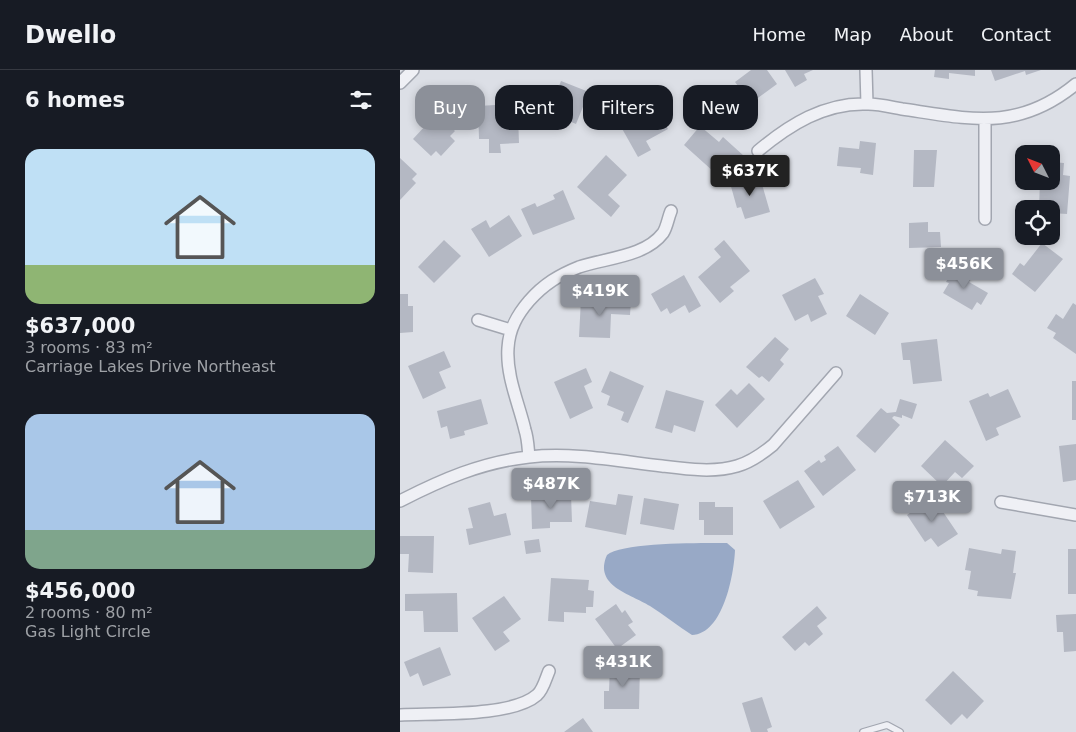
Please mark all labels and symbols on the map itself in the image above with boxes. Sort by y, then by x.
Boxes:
north arrow [1015,145,1060,190]
pin: $637K [715,154,785,197]
pin: $456K [929,248,999,290]
pin: $419K [565,274,635,317]
pin: $487K [516,468,586,510]
pin: $713K [897,480,967,523]
pin: $431K [588,646,658,688]

